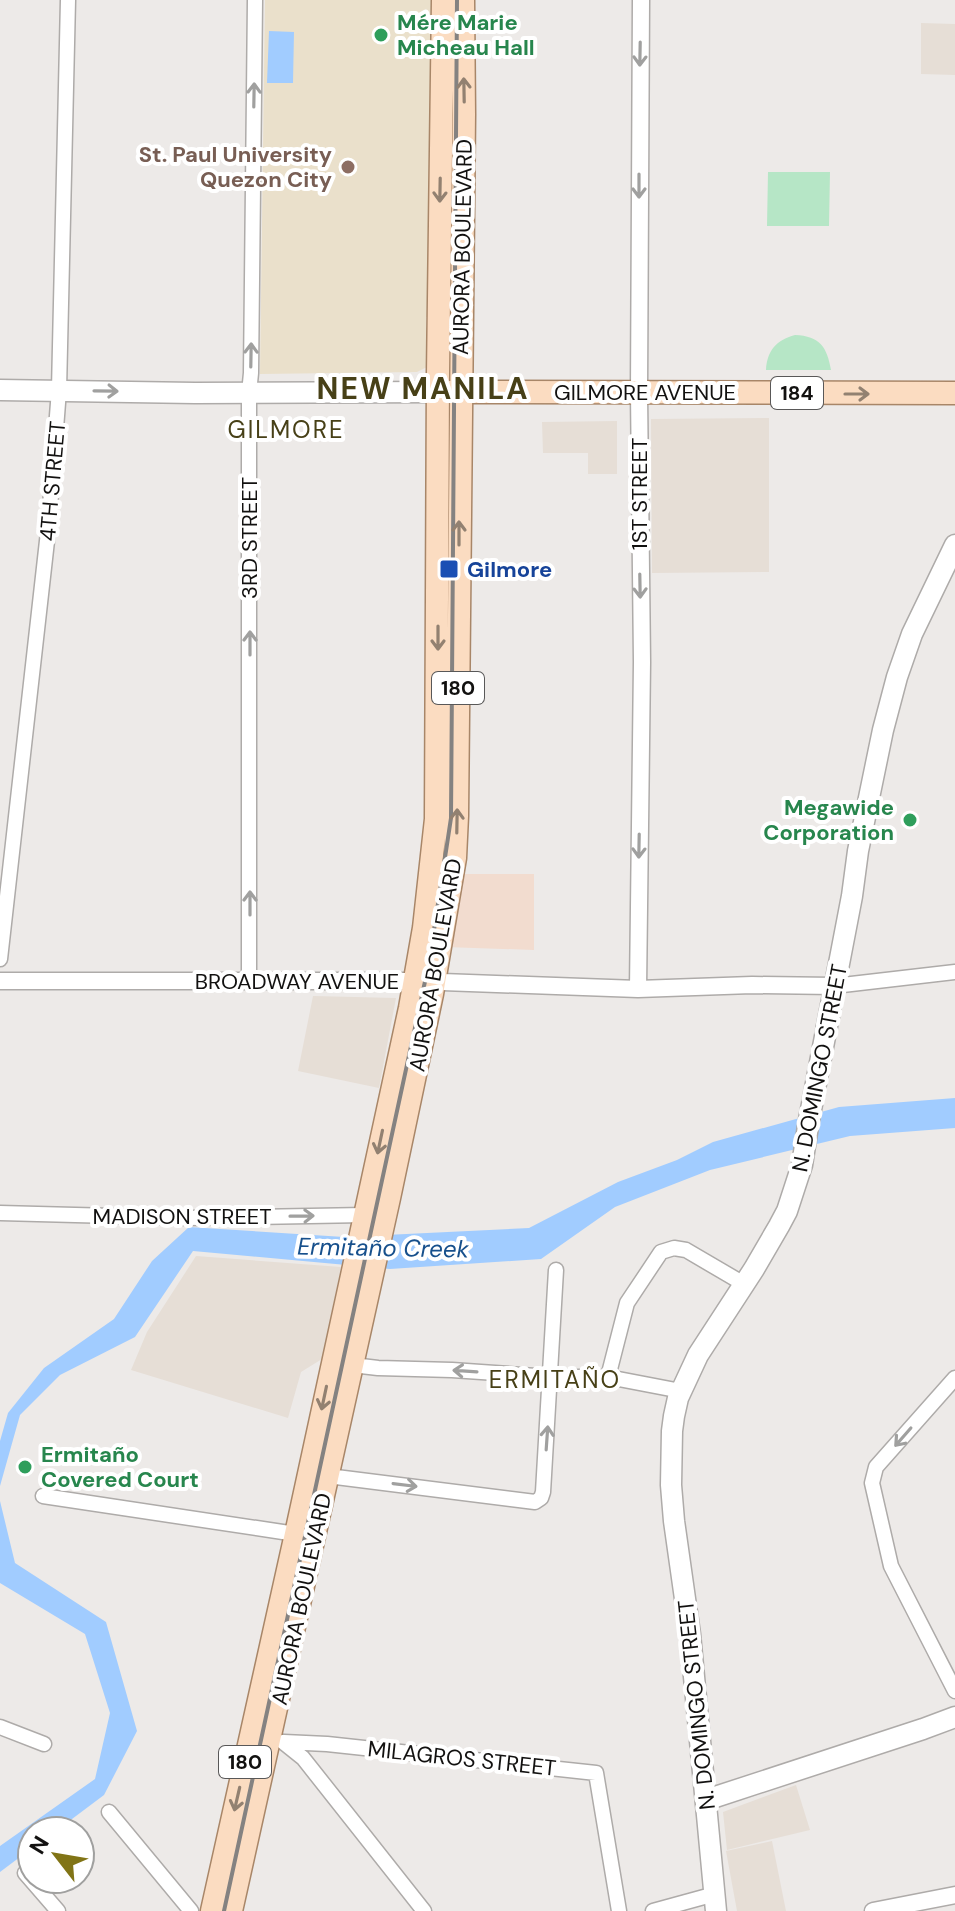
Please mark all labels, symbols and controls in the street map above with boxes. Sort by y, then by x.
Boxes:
place label: Mére Marie Micheau Hall [397,8,535,62]
marker: Mére Marie Micheau Hall [372,26,390,44]
one-way arrow [632,40,648,67]
one-way arrow [456,77,472,104]
one-way arrow [246,82,262,109]
street label: AURORA BOULEVARD [446,139,479,355]
place label: St. Paul University Quezon City [139,140,332,194]
marker: St. Paul University Quezon City [339,158,357,176]
one-way arrow [631,172,647,199]
one-way arrow [433,176,448,203]
one-way arrow [244,342,259,369]
district label: NEW MANILA [317,369,529,408]
road number: 184 [771,377,823,409]
street label: GILMORE AVENUE [554,378,736,407]
one-way arrow [92,383,119,399]
one-way arrow [843,386,870,402]
district label: GILMORE [227,414,345,445]
street label: 4TH STREET [33,420,72,542]
street label: 1ST STREET [625,438,654,550]
street label: 3RD STREET [235,477,264,599]
one-way arrow [451,520,467,547]
place label: Gilmore [467,555,552,584]
marker: Gilmore [438,558,460,580]
one-way arrow [632,572,648,599]
one-way arrow [430,624,446,651]
one-way arrow [242,630,258,657]
road number: 180 [432,672,484,704]
place label: Megawide Corporation [763,793,894,847]
one-way arrow [449,808,465,835]
marker: Megawide Corporation [901,811,919,829]
one-way arrow [631,832,647,859]
street label: AURORA BOULEVARD [402,856,469,1074]
one-way arrow [242,890,257,917]
street label: N. DOMINGO STREET [785,962,854,1174]
street label: BROADWAY AVENUE [195,967,399,996]
one-way arrow [372,1129,387,1155]
street label: MADISON STREET [92,1202,272,1231]
one-way arrow [288,1208,315,1224]
water label: Ermitaño Creek [297,1231,470,1265]
one-way arrow [452,1363,479,1378]
district label: ERMITAÑO [489,1364,621,1395]
one-way arrow [316,1385,331,1411]
one-way arrow [540,1425,555,1452]
one-way arrow [895,1426,913,1446]
place label: Ermitaño Covered Court [41,1440,199,1494]
marker: Ermitaño Covered Court [16,1458,34,1476]
one-way arrow [391,1478,418,1493]
street label: AURORA BOULEVARD [265,1490,338,1708]
street label: N. DOMINGO STREET [671,1599,722,1811]
street label: MILAGROS STREET [366,1734,558,1783]
road number: 180 [219,1746,271,1778]
one-way arrow [229,1785,244,1811]
north arrow [16,1815,96,1895]
text: N [23,1831,56,1859]

